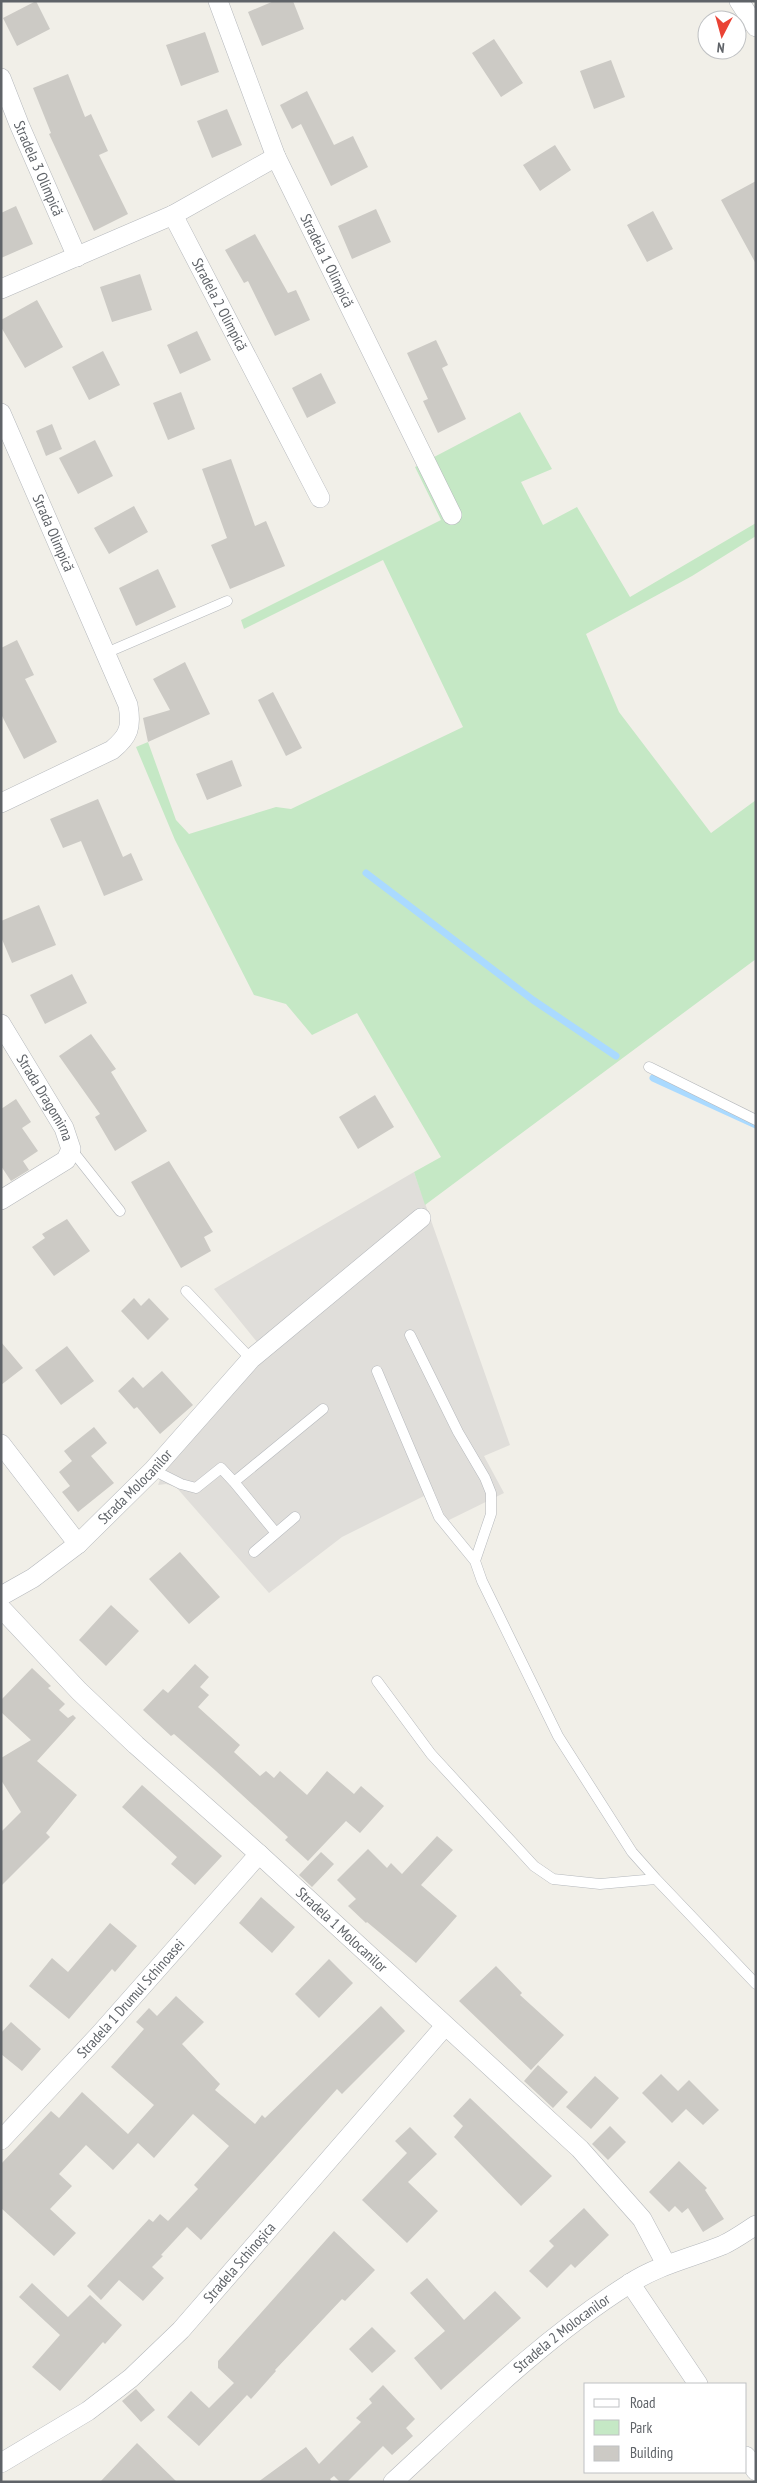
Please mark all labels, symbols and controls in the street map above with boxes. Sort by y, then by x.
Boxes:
north arrow [697,10,747,60]
text: N [716,39,725,57]
street label: Stradela 3 Olimpică [10,118,68,219]
street label: Stradela 1 Olimpică [296,211,358,310]
street label: Stradela 2 Olimpică [188,255,252,354]
street label: Strada Olimpică [29,491,79,574]
street label: Strada Dragomirna [13,1051,78,1143]
street label: Strada Molocanilor [94,1444,176,1528]
street label: Stradela 1 Molocanilor [292,1883,392,1977]
street label: Stradela 1 Drumul Schinoasei [73,1935,188,2062]
street label: Stradela Schinoșica [199,2218,279,2307]
street label: Stradela 2 Molocanilor [509,2289,614,2377]
legend [584,2383,747,2473]
text: Road [630,2393,656,2412]
text: Park [630,2418,652,2437]
text: Building [630,2443,673,2462]

